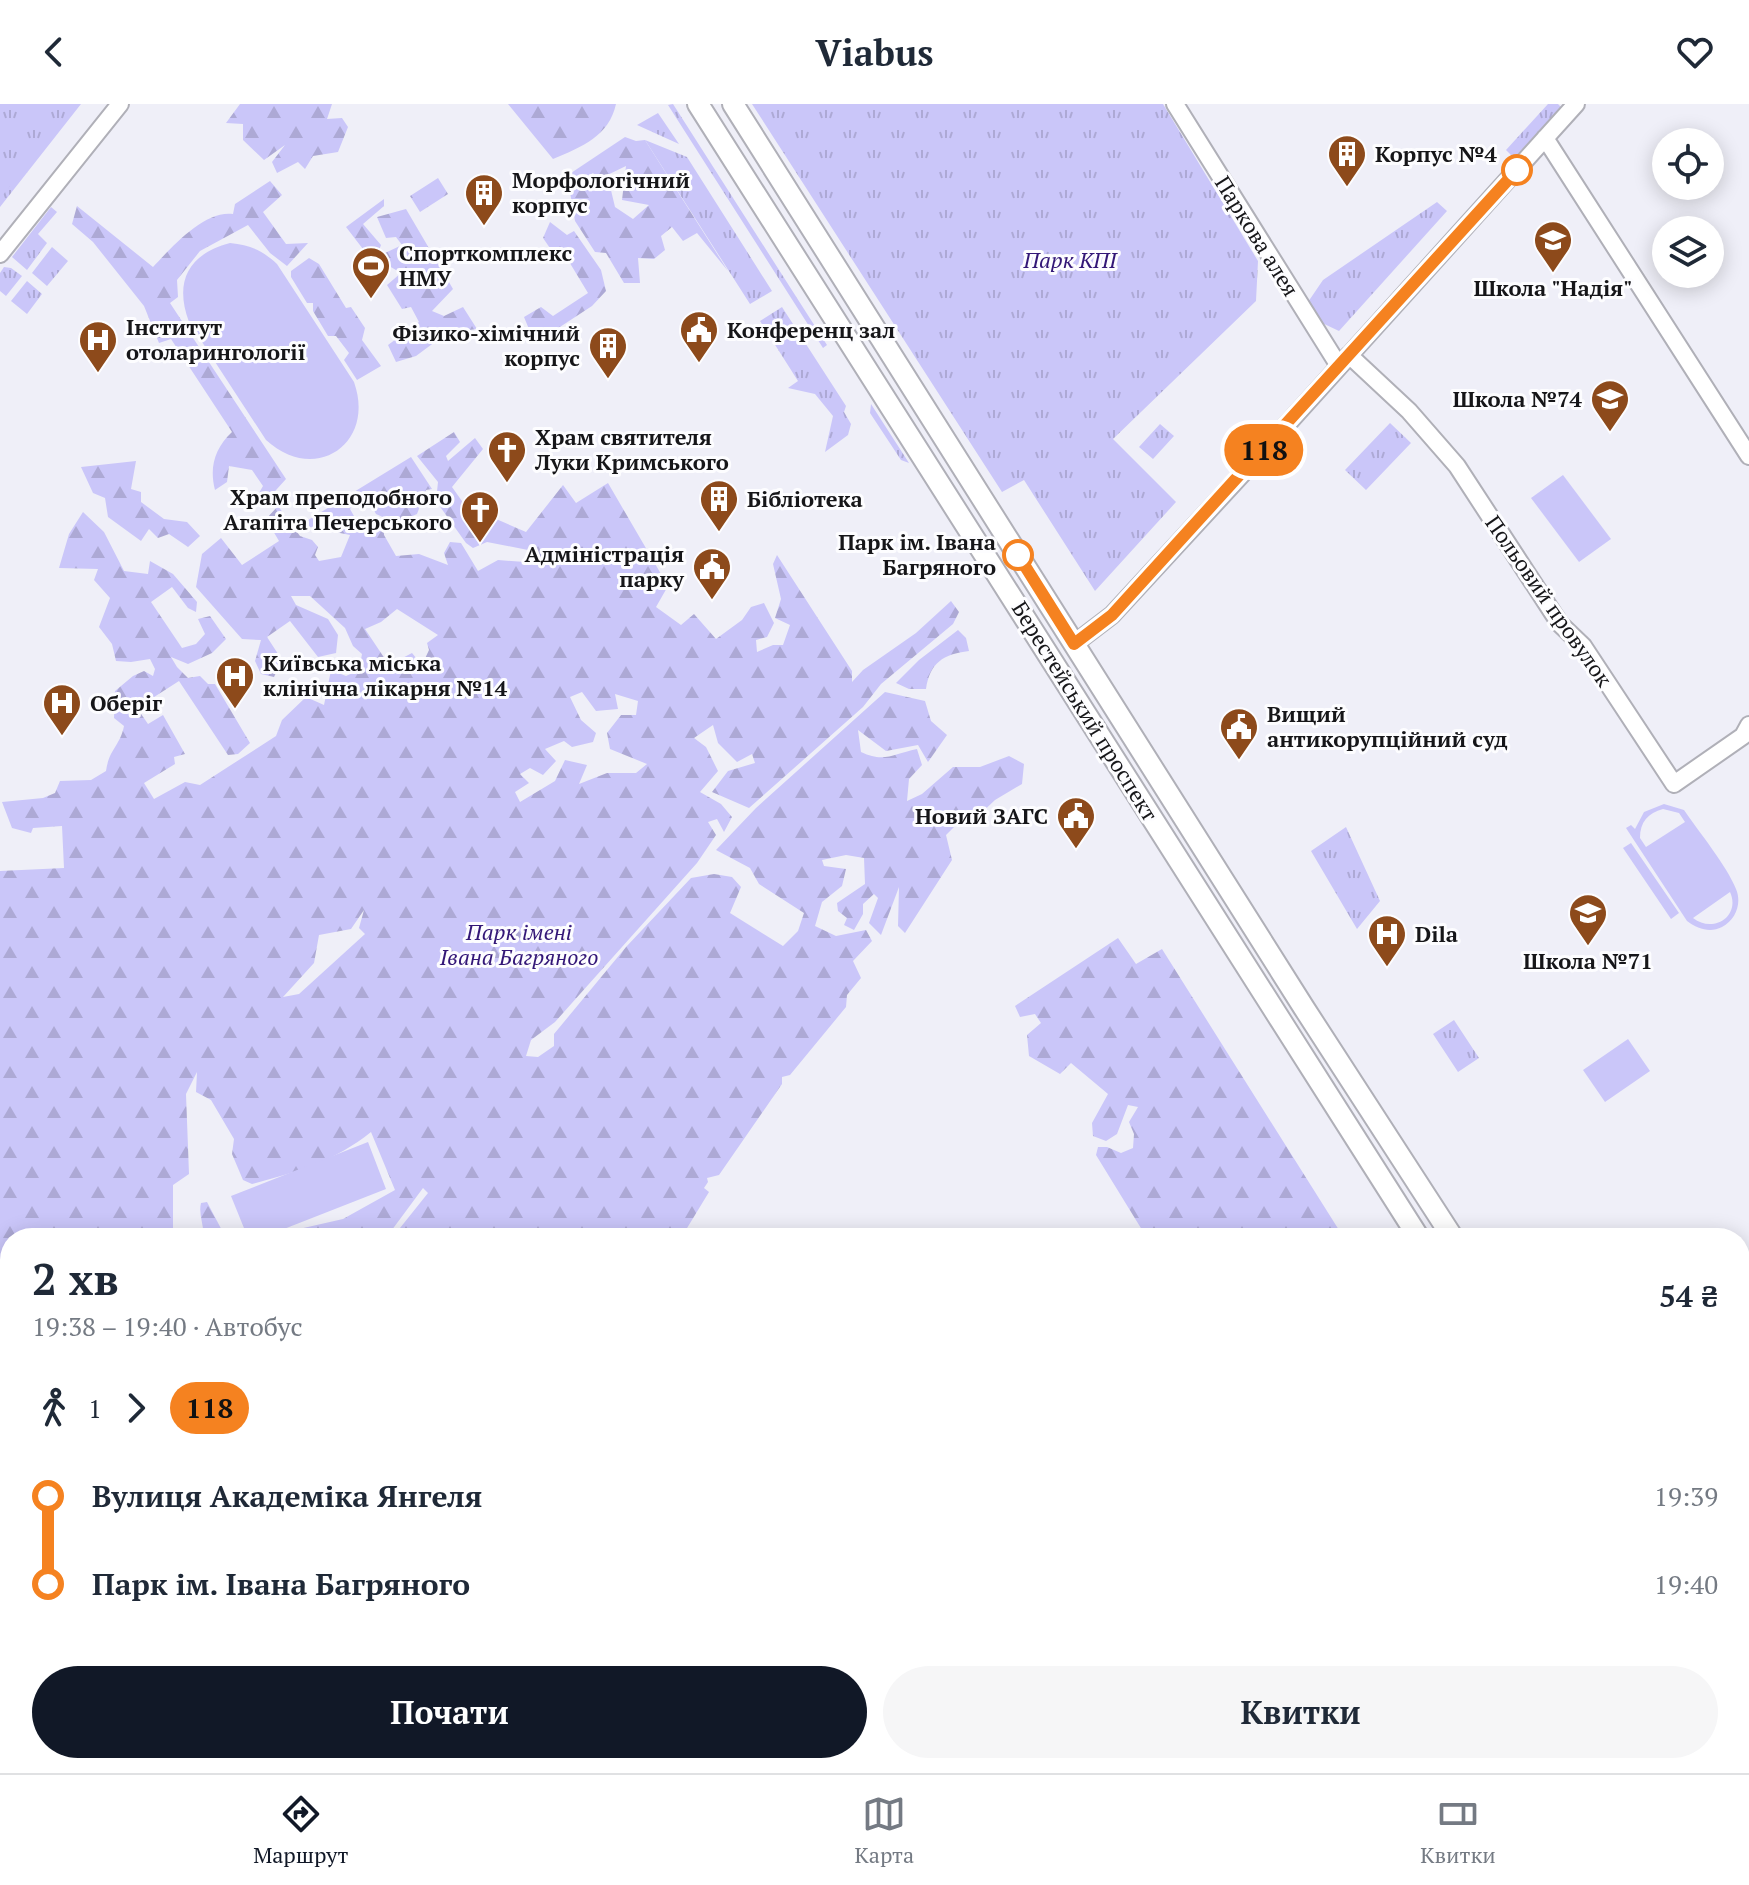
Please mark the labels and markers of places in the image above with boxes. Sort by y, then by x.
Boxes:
building icon: Корпус №4 [1326,133,1368,188]
place label: Корпус №4 [1375,139,1497,168]
unlabelled marker [1502,155,1532,185]
place label: Морфологічний корпус [512,165,690,219]
building icon: Морфологічний корпус [463,172,505,227]
school or university icon: Школа "Надія" [1532,219,1574,274]
place label: Спорткомплекс НМУ [399,238,572,292]
sports icon: Спорткомплекс НМУ [350,245,392,300]
place label: Школа "Надія" [1474,273,1632,302]
public building icon: Конференц зал [678,309,720,364]
place label: Інститут отоларингології [126,312,306,366]
place label: Конференц зал [727,315,895,344]
place label: Фізико-хімічний корпус [392,318,580,372]
hospital icon: Інститут отоларингології [77,319,119,374]
building icon: Фізико-хімічний корпус [587,325,629,380]
school or university icon: Школа №74 [1589,378,1631,433]
place label: Школа №74 [1453,384,1583,413]
place label: Храм святителя Луки Кримського [534,422,729,476]
church icon: Храм святителя Луки Кримського [486,429,528,484]
building icon: Бібліотека [698,478,740,533]
place label: Храм преподобного Агапіта Печерського [223,482,452,536]
place label: Бібліотека [747,484,863,513]
church icon: Храм преподобного Агапіта Печерського [459,489,501,544]
place label: Парк ім. Івана Багряного [838,527,996,581]
place label: Адміністрація парку [524,539,684,593]
marker: Парк ім. Івана Багряного [1003,540,1033,570]
public building icon: Адміністрація парку [691,546,733,601]
place label: Київська міська клінічна лікарня №14 [263,648,508,702]
hospital icon: Київська міська клінічна лікарня №14 [214,655,256,710]
hospital icon: Оберіг [41,682,83,737]
place label: Оберіг [90,688,163,717]
place label: Вищий антикорупційний суд [1267,699,1508,753]
public building icon: Вищий антикорупційний суд [1218,706,1260,761]
public building icon: Новий ЗАГС [1055,795,1097,850]
place label: Новий ЗАГС [915,801,1048,830]
school or university icon: Школа №71 [1567,892,1609,947]
hospital icon: Dila [1366,913,1408,968]
place label: Dila [1415,919,1458,948]
place label: Школа №71 [1523,946,1653,975]

